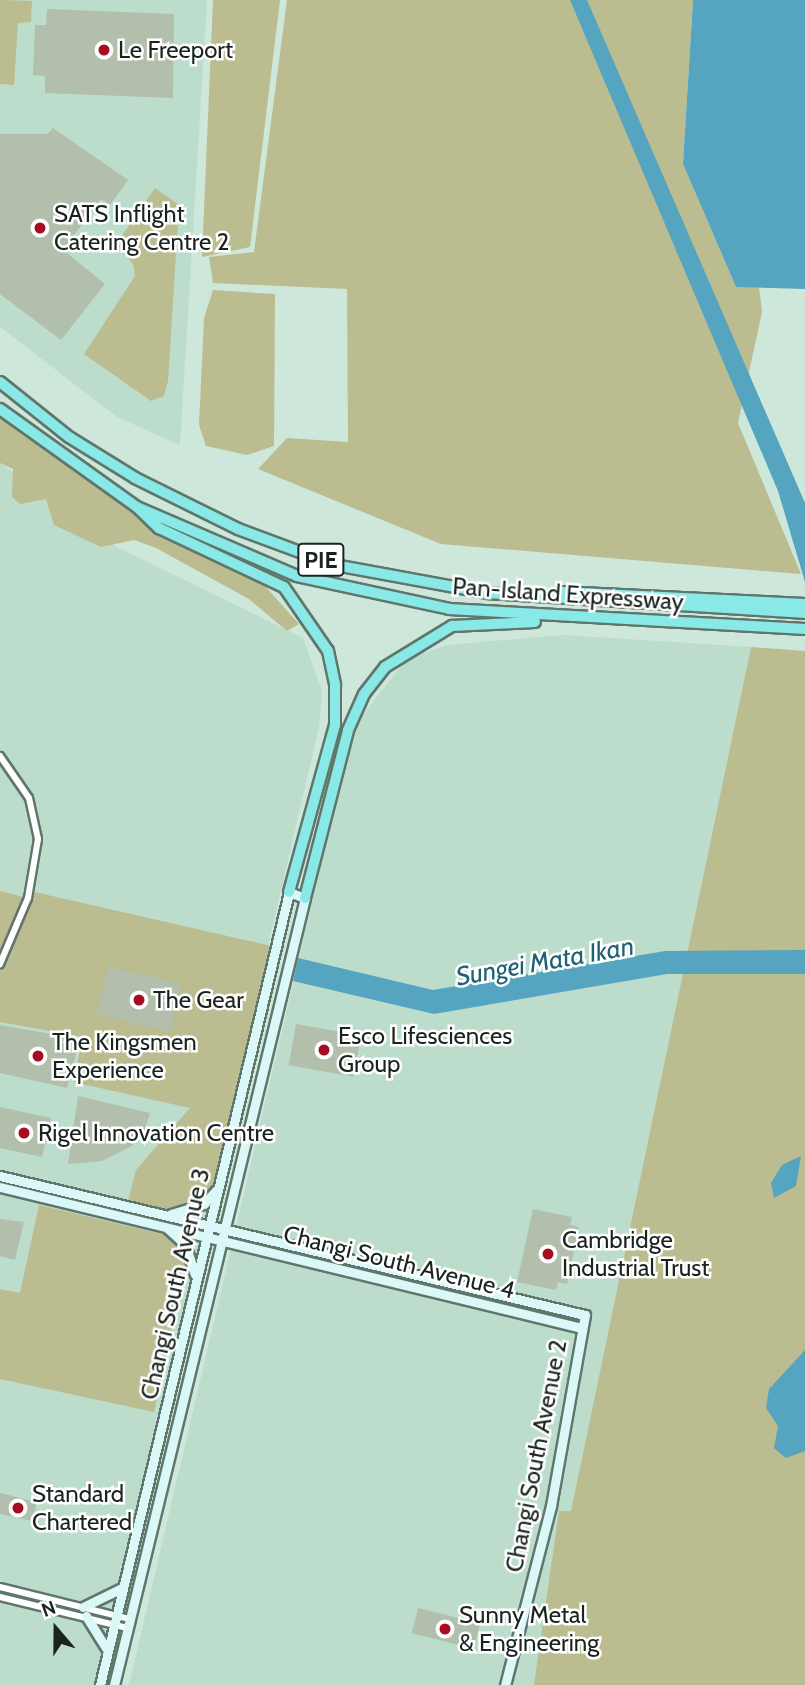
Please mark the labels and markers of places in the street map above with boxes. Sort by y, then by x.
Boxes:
place label: Le Freeport [118,36,233,64]
marker: Le Freeport [96,42,112,58]
place label: SATS Inflight Catering Centre 2 [54,200,229,256]
marker: SATS Inflight Catering Centre 2 [32,220,48,236]
place label: The Gear [153,986,244,1014]
marker: The Gear [131,992,147,1008]
place label: Esco Lifesciences Group [338,1022,512,1078]
place label: The Kingsmen Experience [52,1028,197,1084]
marker: Esco Lifesciences Group [316,1042,332,1058]
marker: The Kingsmen Experience [30,1048,46,1064]
place label: Rigel Innovation Centre [38,1119,274,1147]
marker: Rigel Innovation Centre [16,1125,32,1141]
place label: Cambridge Industrial Trust [562,1226,709,1282]
marker: Cambridge Industrial Trust [540,1246,556,1262]
place label: Standard Chartered [32,1480,132,1536]
marker: Standard Chartered [10,1500,26,1516]
place label: Sunny Metal & Engineering [459,1601,599,1657]
marker: Sunny Metal & Engineering [437,1621,453,1637]

